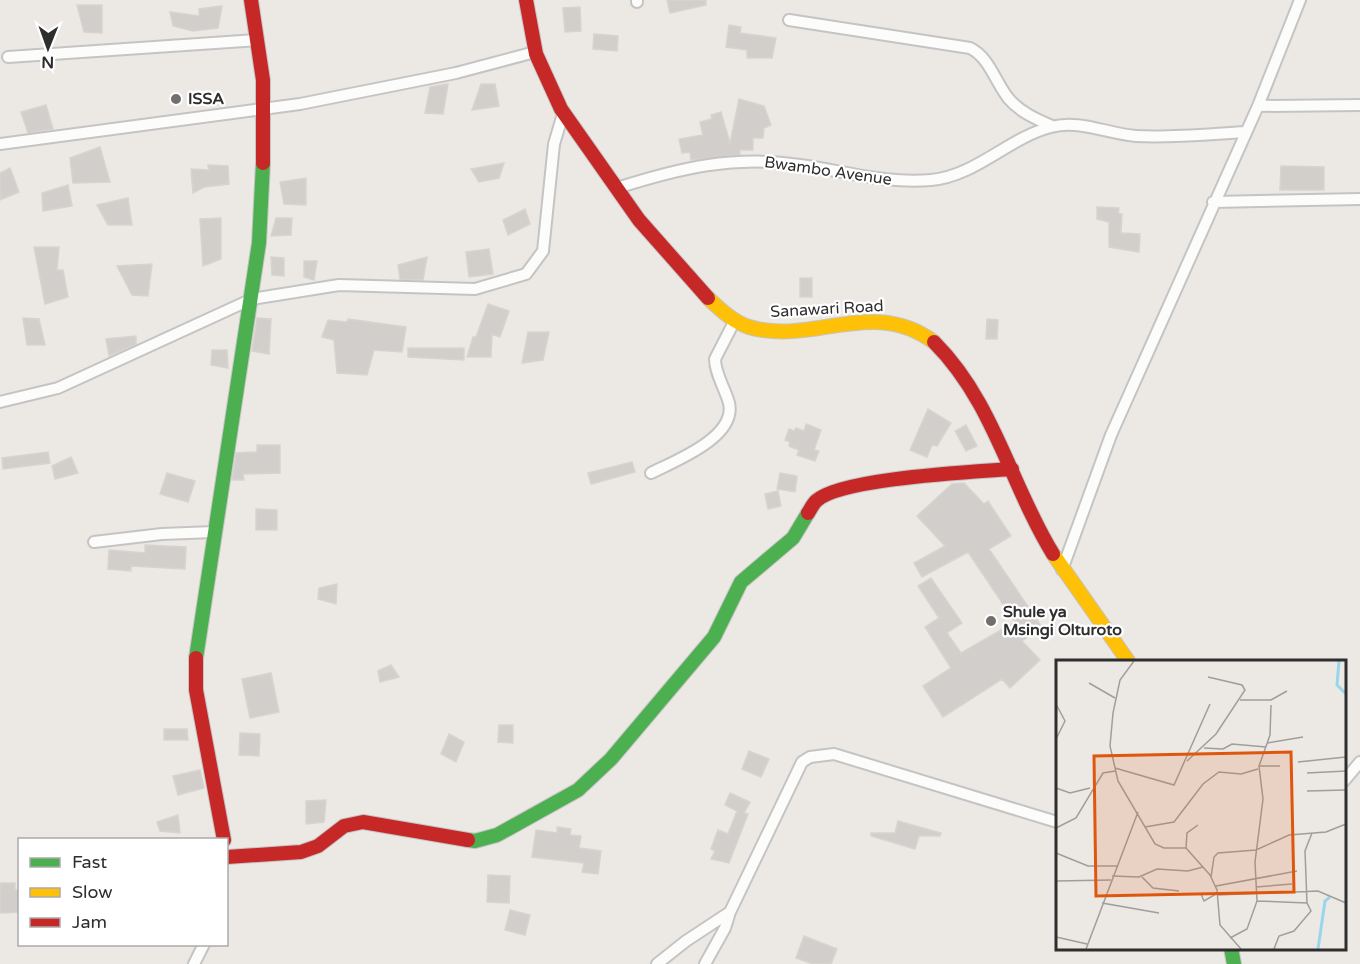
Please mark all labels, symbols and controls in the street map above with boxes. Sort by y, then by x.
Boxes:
north arrow [18,18,78,78]
text: N [41,52,54,72]
place label: ISSA [188,89,224,109]
marker: ISSA [169,92,183,106]
street label: Bwambo Avenue [763,152,893,190]
street label: Sanawari Road [770,296,884,322]
place label: Shule ya Msingi Olturoto [1003,602,1122,640]
marker: Shule ya Msingi Olturoto [984,614,998,628]
inset map [1056,660,1345,949]
legend [18,838,228,946]
text: Fast [72,851,107,873]
text: Slow [72,881,113,903]
text: Jam [72,911,107,933]

